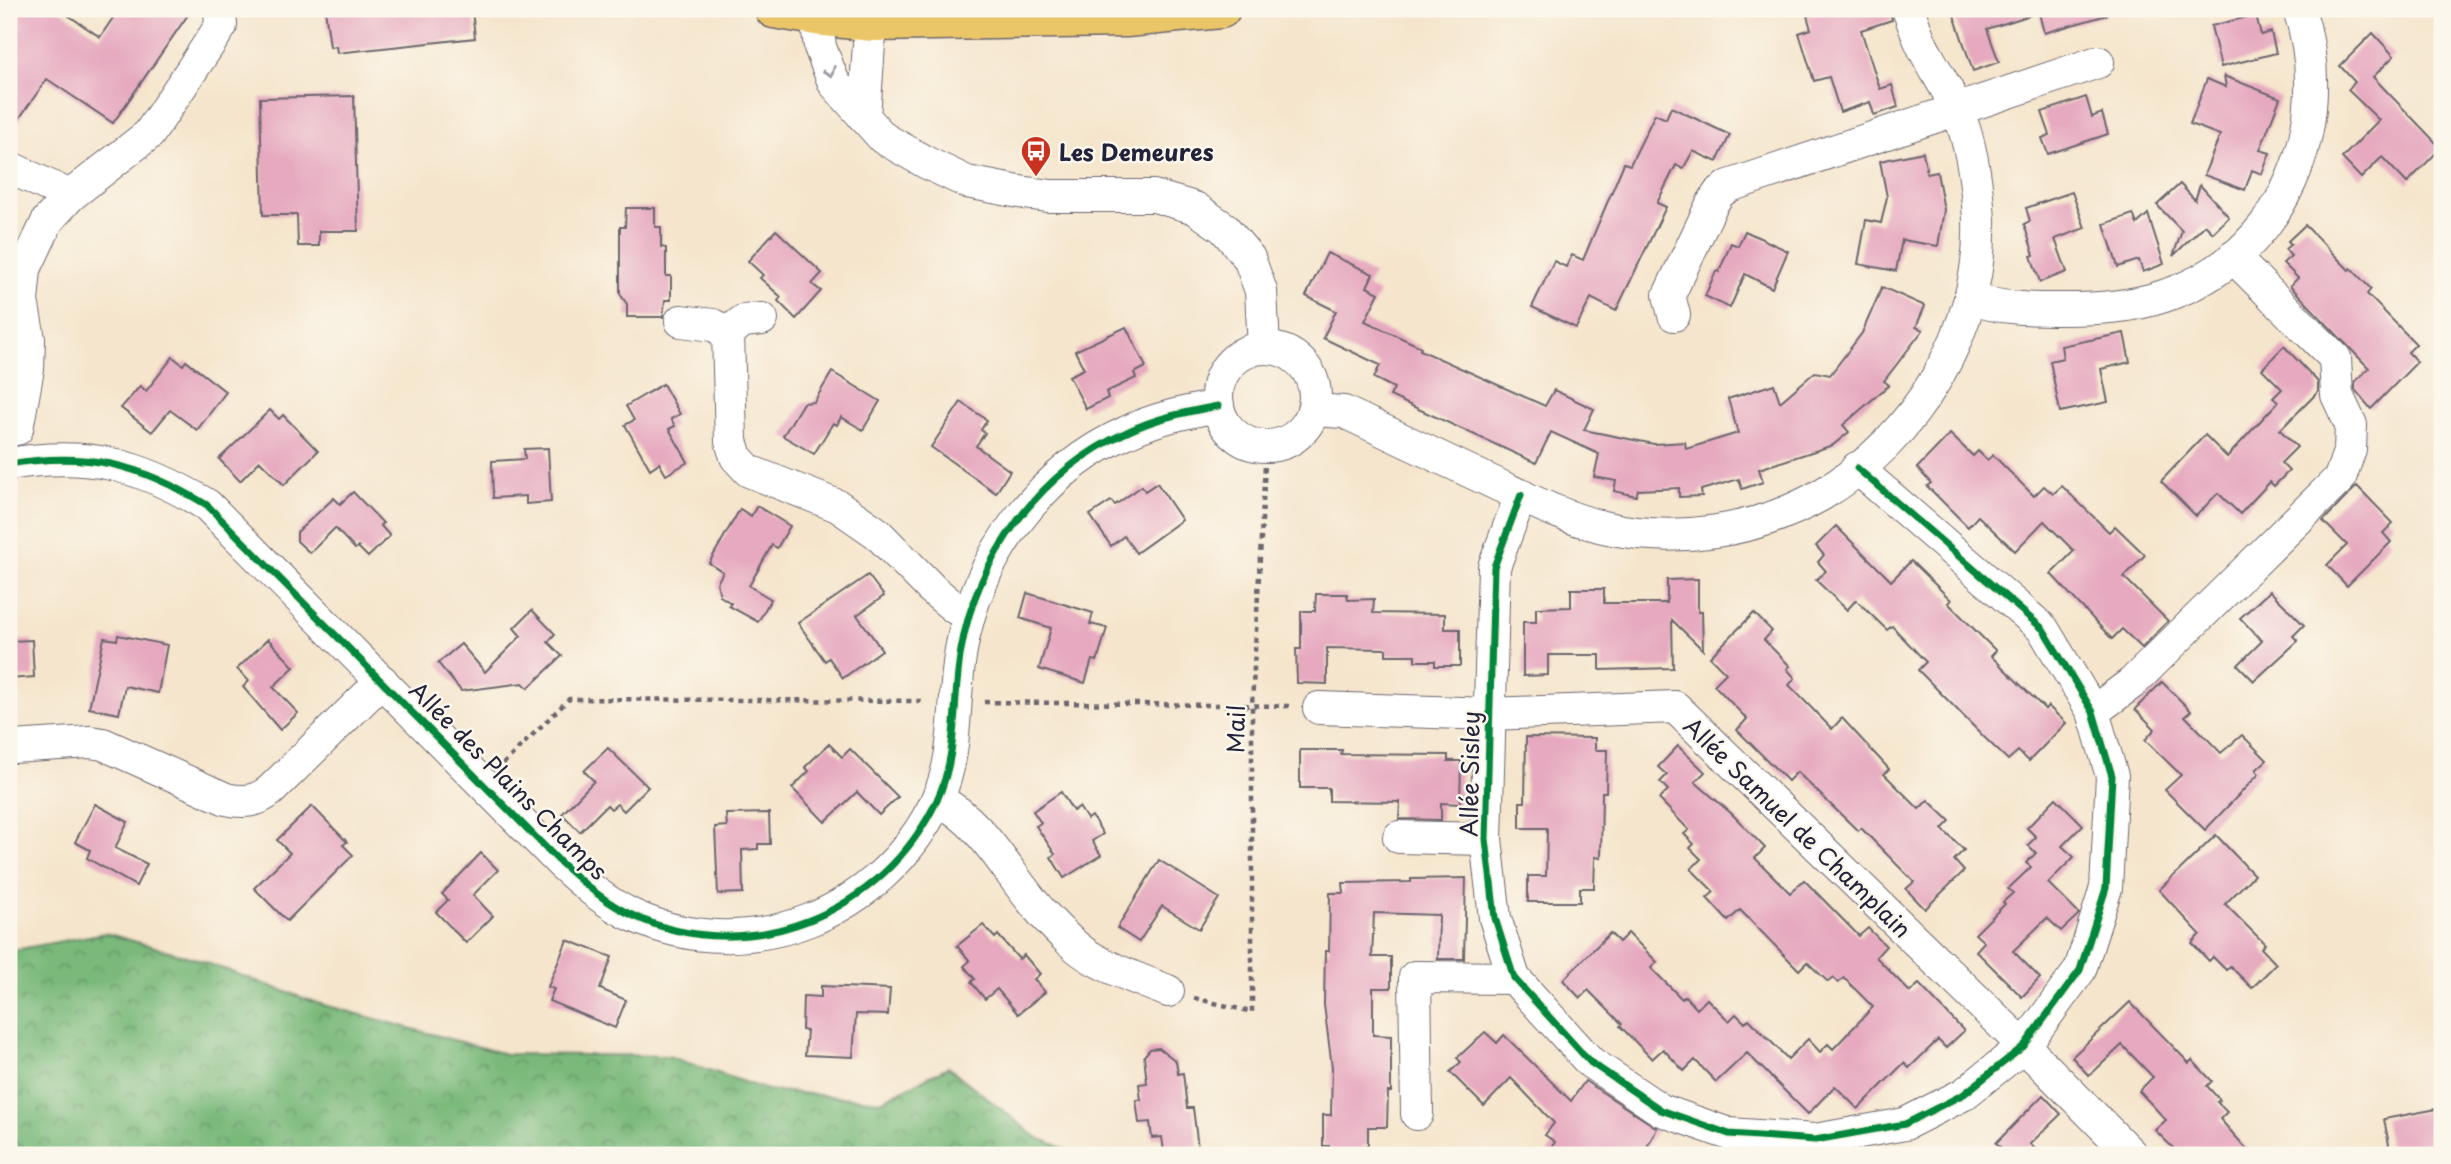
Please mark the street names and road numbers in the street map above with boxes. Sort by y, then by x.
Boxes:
street label: Allée des Plains Champs [402,673,616,887]
street label: Mail [1217,704,1253,754]
street label: Allée Samuel de Champlain [1676,709,1920,945]
street label: Allée Sisley [1450,711,1488,837]

